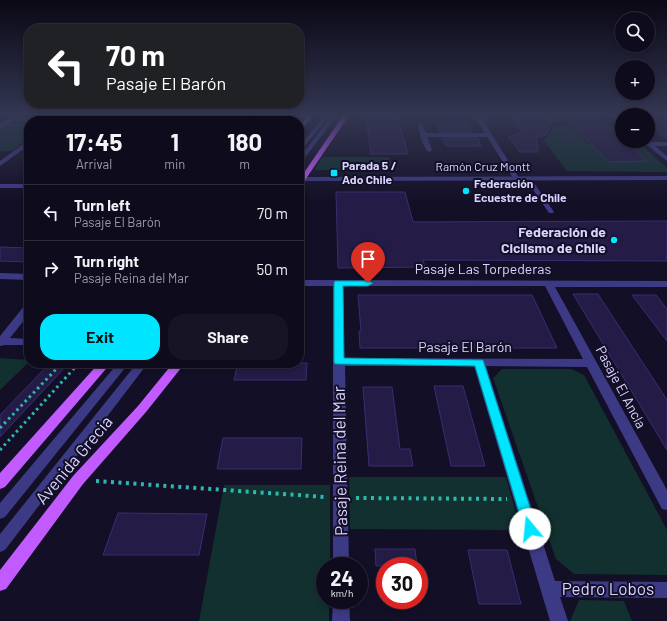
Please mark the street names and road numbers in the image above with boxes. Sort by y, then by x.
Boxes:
street label: Ramón Cruz Montt [436,159,530,173]
street label: Pasaje Las Torpederas [415,260,552,277]
street label: Pasaje El Barón [418,338,512,355]
street label: Pasaje El Ancla [593,343,650,431]
street label: Pasaje Reina del Mar [328,386,350,536]
street label: Avenida Grecia [31,411,116,508]
street label: Pedro Lobos [562,578,654,598]

